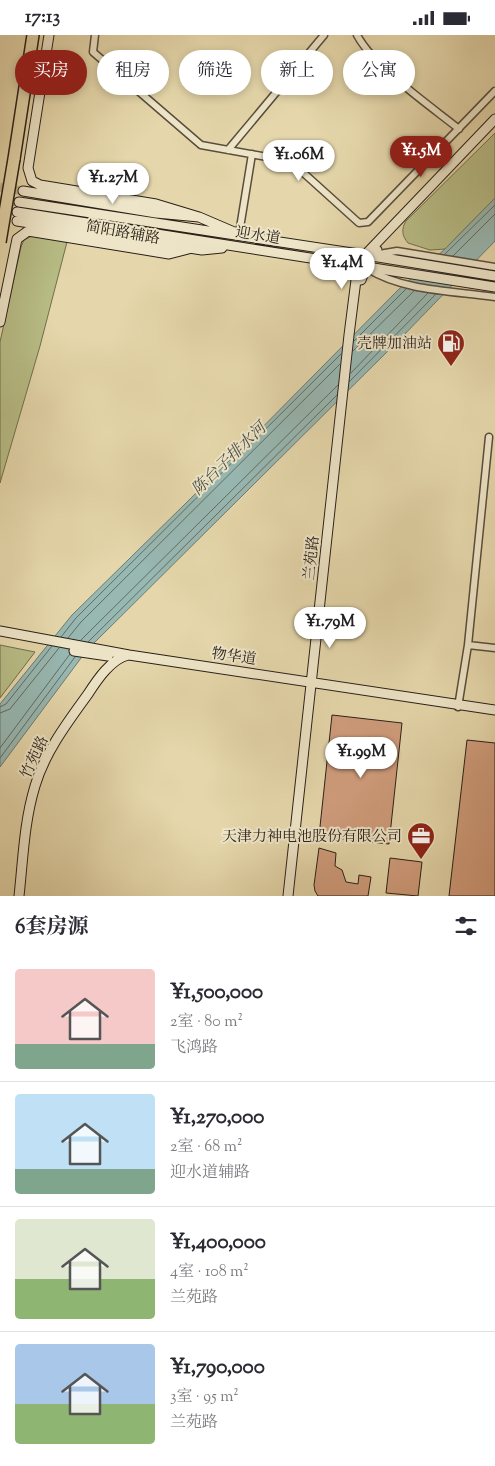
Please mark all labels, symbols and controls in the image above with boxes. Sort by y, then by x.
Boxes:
text: 17:13 [25,4,60,31]
chip: 买房 [15,50,87,95]
chip: 租房 [97,50,169,95]
chip: 筛选 [179,50,251,95]
chip: 新上 [261,50,333,95]
chip: 公寓 [343,50,415,95]
pin: ¥1.5M [386,135,456,178]
pin: ¥1.06M [258,139,340,182]
text: ¥1.5M [401,140,441,163]
text: ¥1.06M [274,144,324,167]
pin: ¥1.27M [72,163,154,205]
text: ¥1.27M [88,167,138,190]
street label: 简阳路辅路 [84,217,162,250]
street label: 迎水道 [234,223,282,250]
pin: ¥1.4M [307,247,377,290]
text: ¥1.4M [321,252,363,275]
fuel station icon: 壳牌加油站 [436,328,466,367]
place label: 壳牌加油站 [357,334,432,355]
water label: 陈台子排水河 [187,416,274,501]
street label: 兰苑路 [300,535,325,582]
pin: ¥1.79M [289,607,371,649]
text: ¥1.79M [305,611,355,634]
street label: 物华道 [210,644,258,671]
street label: 竹苑路 [16,733,54,782]
pin: ¥1.99M [320,737,402,779]
text: ¥1.99M [336,741,386,764]
office icon: 天津力神电池股份有限公司 [406,821,436,860]
place label: 天津力神电池股份有限公司 [222,827,402,848]
icon: filters [452,912,480,940]
text: 6套房源 [15,913,88,943]
text: ¥1,500,000 [170,978,263,1008]
icon: home [55,989,115,1049]
text: 2室 · 80 m² [170,1011,243,1034]
text: 飞鸿路 [170,1037,218,1060]
text: ¥1,270,000 [170,1103,264,1133]
icon: home [55,1114,115,1174]
text: 2室 · 68 m² [170,1136,242,1159]
text: 迎水道辅路 [170,1162,250,1185]
text: ¥1,400,000 [170,1228,266,1258]
icon: home [55,1239,115,1299]
text: 4室 · 108 m² [170,1261,249,1284]
text: 兰苑路 [170,1287,218,1310]
text: ¥1,790,000 [170,1353,265,1383]
icon: home [55,1364,115,1424]
text: 3室 · 95 m² [170,1386,239,1409]
text: 兰苑路 [170,1412,218,1435]

